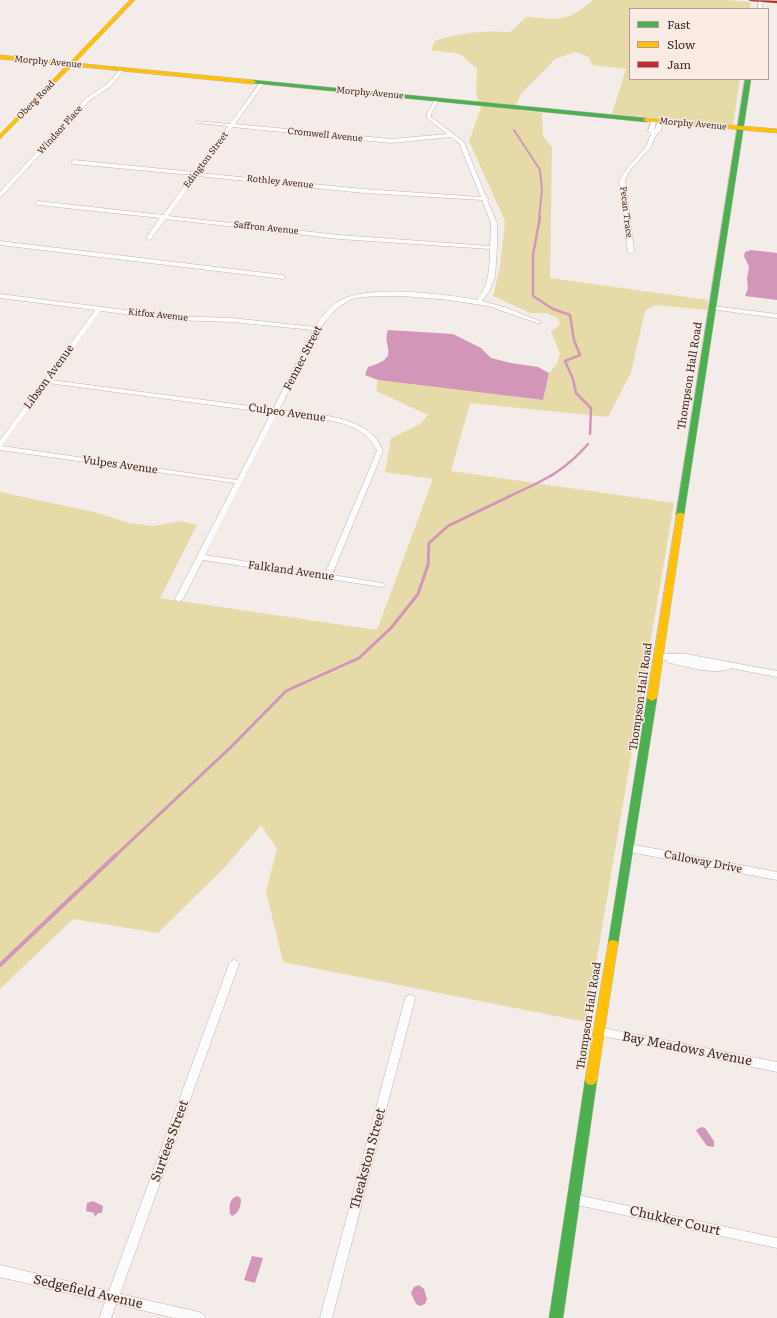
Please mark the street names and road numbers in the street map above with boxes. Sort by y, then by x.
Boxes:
street label: Morphy Avenue [14,54,82,70]
street label: Oberg Road [15,78,57,122]
street label: Morphy Avenue [336,85,404,101]
street label: Windsor Place [35,103,85,157]
street label: Morphy Avenue [659,116,727,132]
street label: Cromwell Avenue [287,126,363,144]
street label: Edington Street [181,130,231,190]
street label: Rothley Avenue [246,173,314,191]
street label: Pecan Trace [617,186,635,238]
street label: Saffron Avenue [233,219,299,237]
street label: Kitfox Avenue [128,306,188,324]
street label: Thompson Hall Road [675,321,705,431]
street label: Fennec Street [281,323,325,393]
street label: Libson Avenue [21,342,77,412]
street label: Culpeo Avenue [248,401,326,425]
street label: Vulpes Avenue [81,453,159,477]
street label: Falkland Avenue [247,558,335,584]
street label: Thompson Hall Road [627,642,655,752]
street label: Calloway Drive [663,848,743,876]
street label: Thompson Hall Road [574,961,604,1071]
street label: Bay Meadows Avenue [621,1029,753,1069]
street label: Surtees Street [148,1098,192,1184]
street label: Theakston Street [347,1107,389,1211]
street label: Chukker Court [628,1203,722,1239]
street label: Sedgefield Avenue [32,1272,144,1312]

